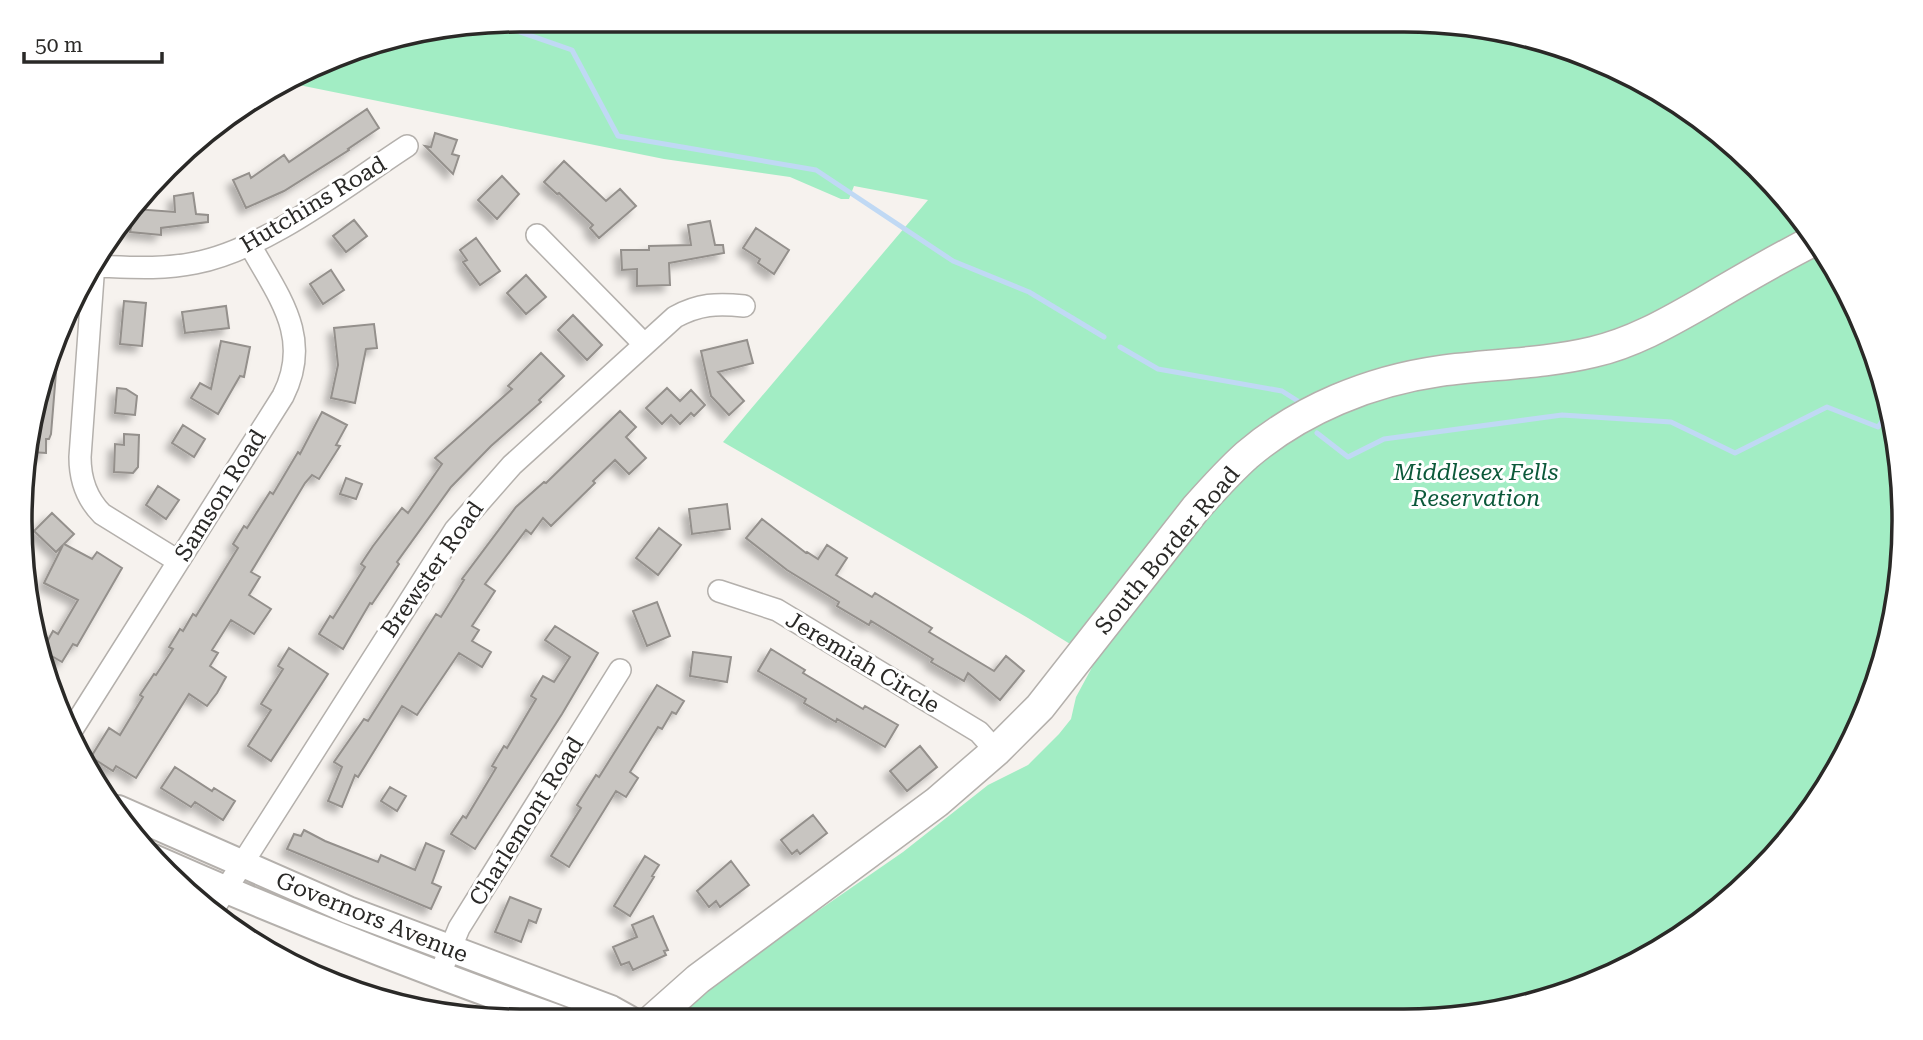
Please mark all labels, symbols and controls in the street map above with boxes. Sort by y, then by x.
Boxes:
scale bar [24,21,163,65]
text: 50 m [35,33,83,57]
street label: Hutchins Road [236,150,391,258]
street label: Samson Road [169,424,272,566]
park label: Middlesex Fells Reservation [1393,459,1558,512]
street label: South Border Road [1089,461,1246,640]
street label: Brewster Road [376,496,489,642]
street label: Jeremiah Circle [781,606,944,719]
street label: Charlemont Road [464,732,589,911]
street label: Governors Avenue [272,867,472,968]

